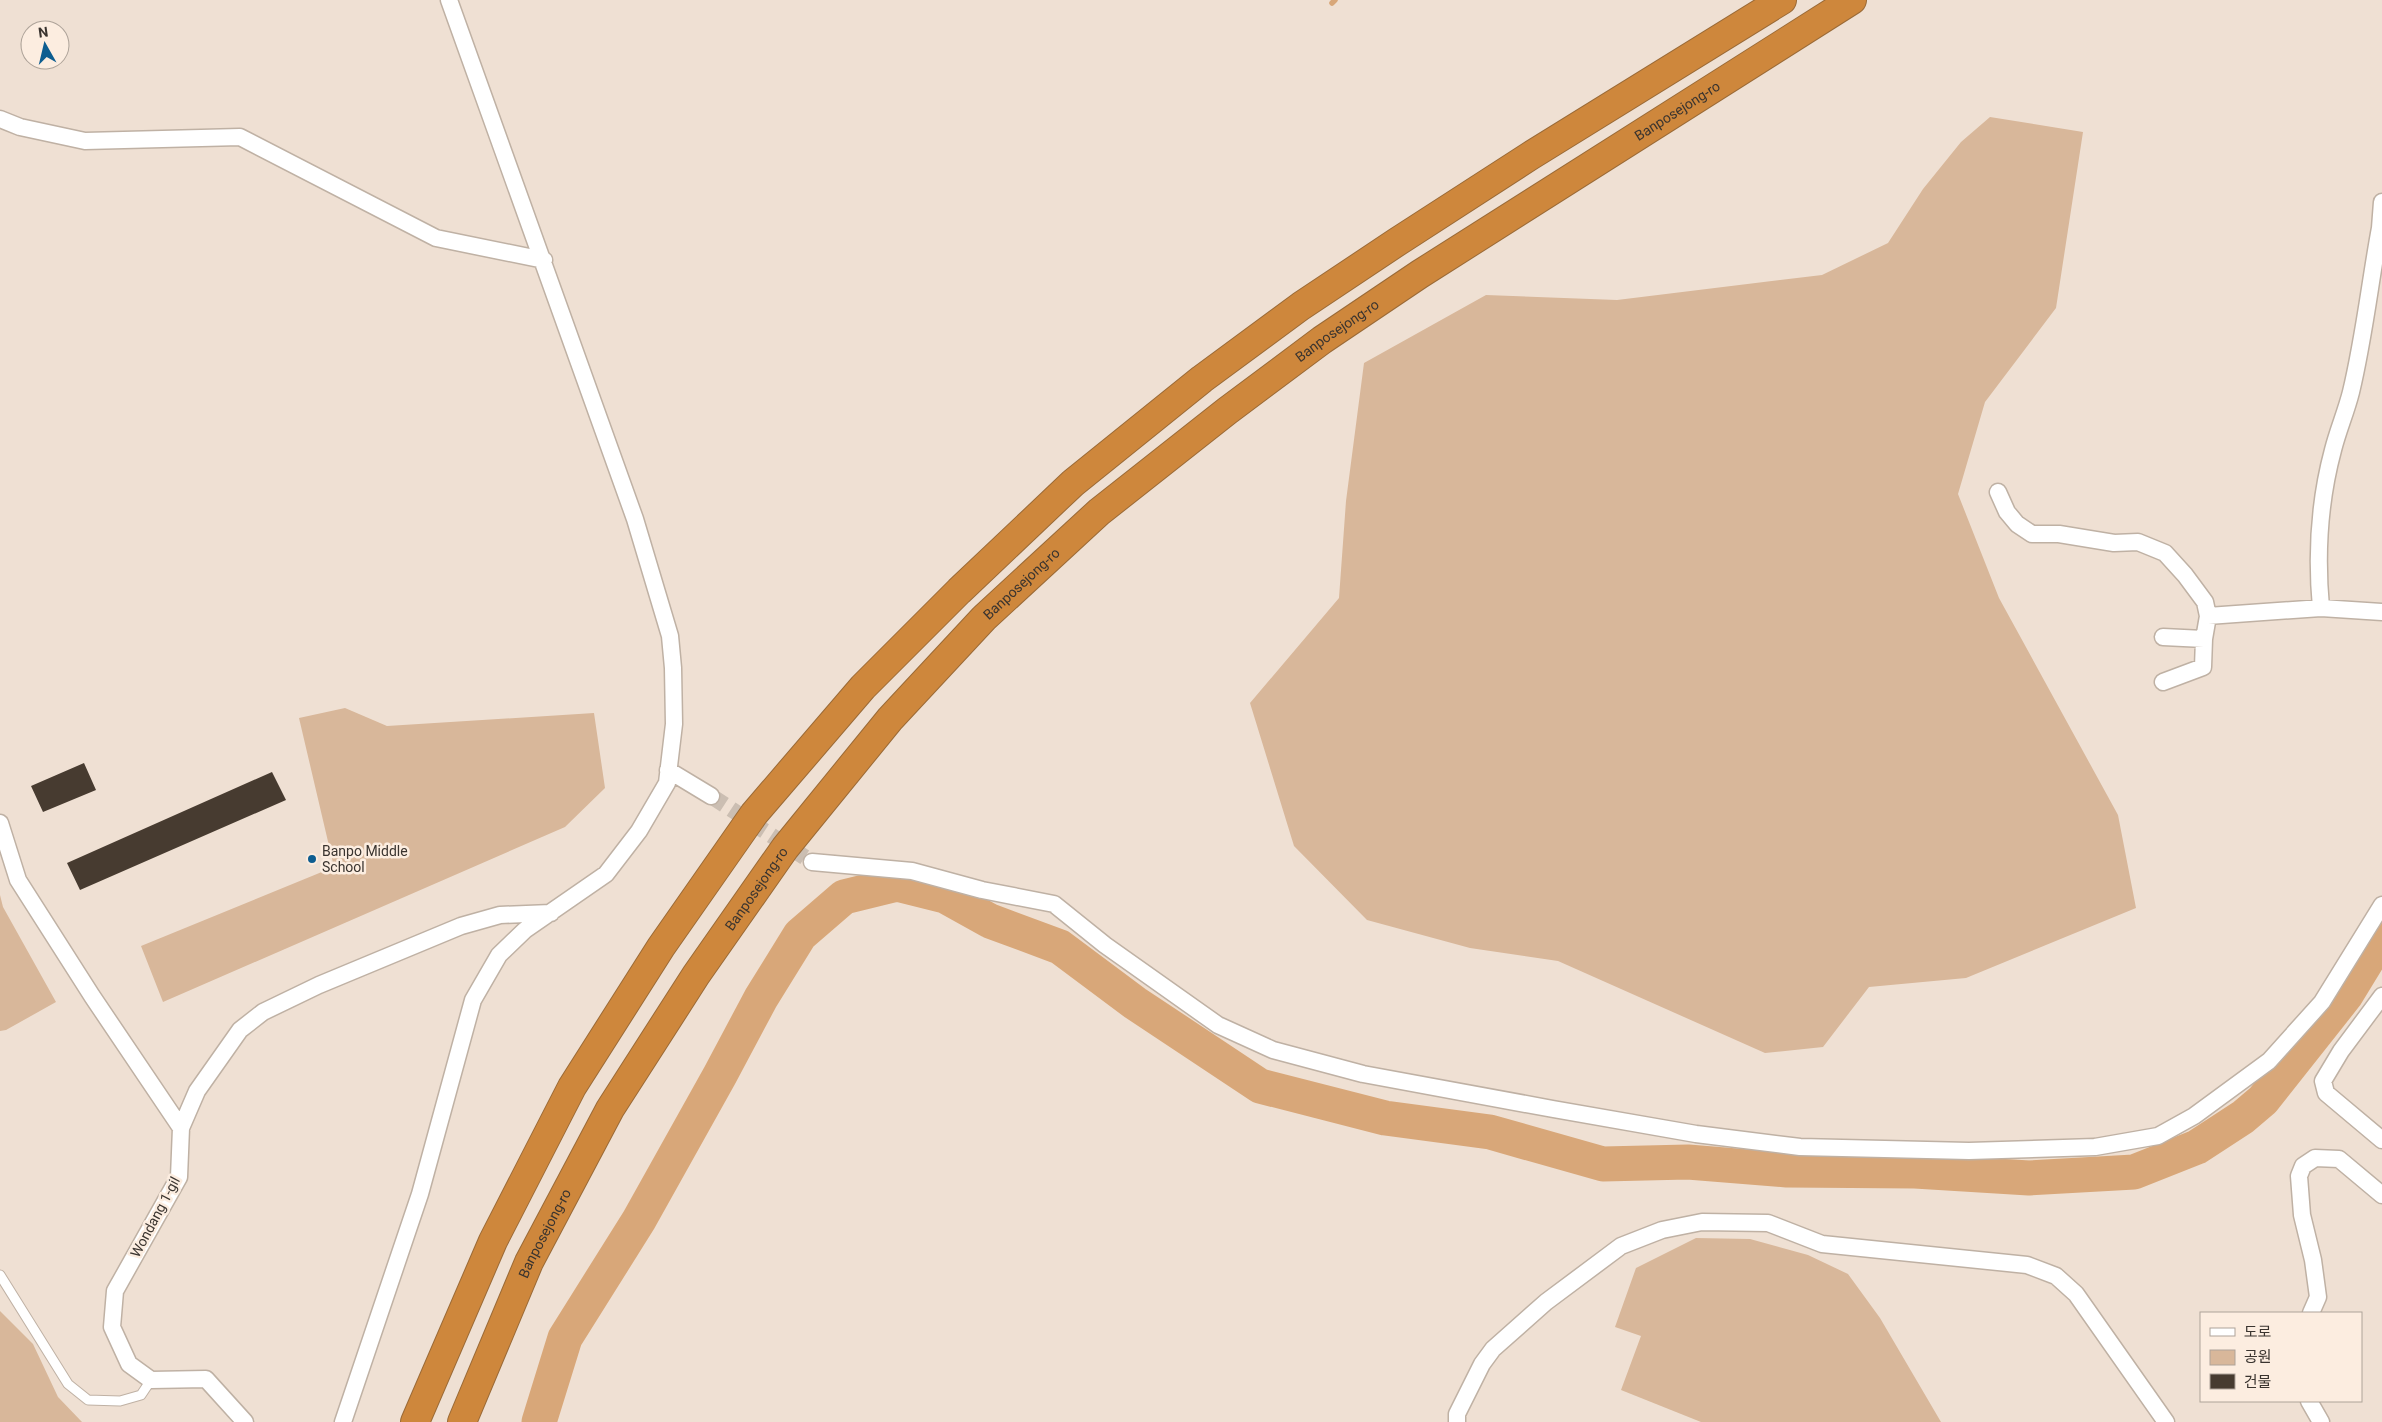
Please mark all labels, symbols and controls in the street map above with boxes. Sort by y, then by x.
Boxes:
north arrow [20,20,70,70]
text: N [37,24,49,41]
street label: Banposejong-ro [1632,78,1723,144]
street label: Banposejong-ro [1292,296,1382,365]
street label: Banposejong-ro [980,544,1063,623]
place label: Banpo Middle School [322,843,408,875]
street label: Banposejong-ro [722,844,791,934]
marker: Banpo Middle School [306,853,318,865]
street label: Wondang 1-gil [127,1174,183,1260]
street label: Banposejong-ro [515,1186,574,1280]
legend [2200,1312,2362,1402]
text: 도로 [2244,1323,2272,1341]
text: 공원 [2244,1348,2272,1366]
text: 건물 [2244,1373,2272,1391]

